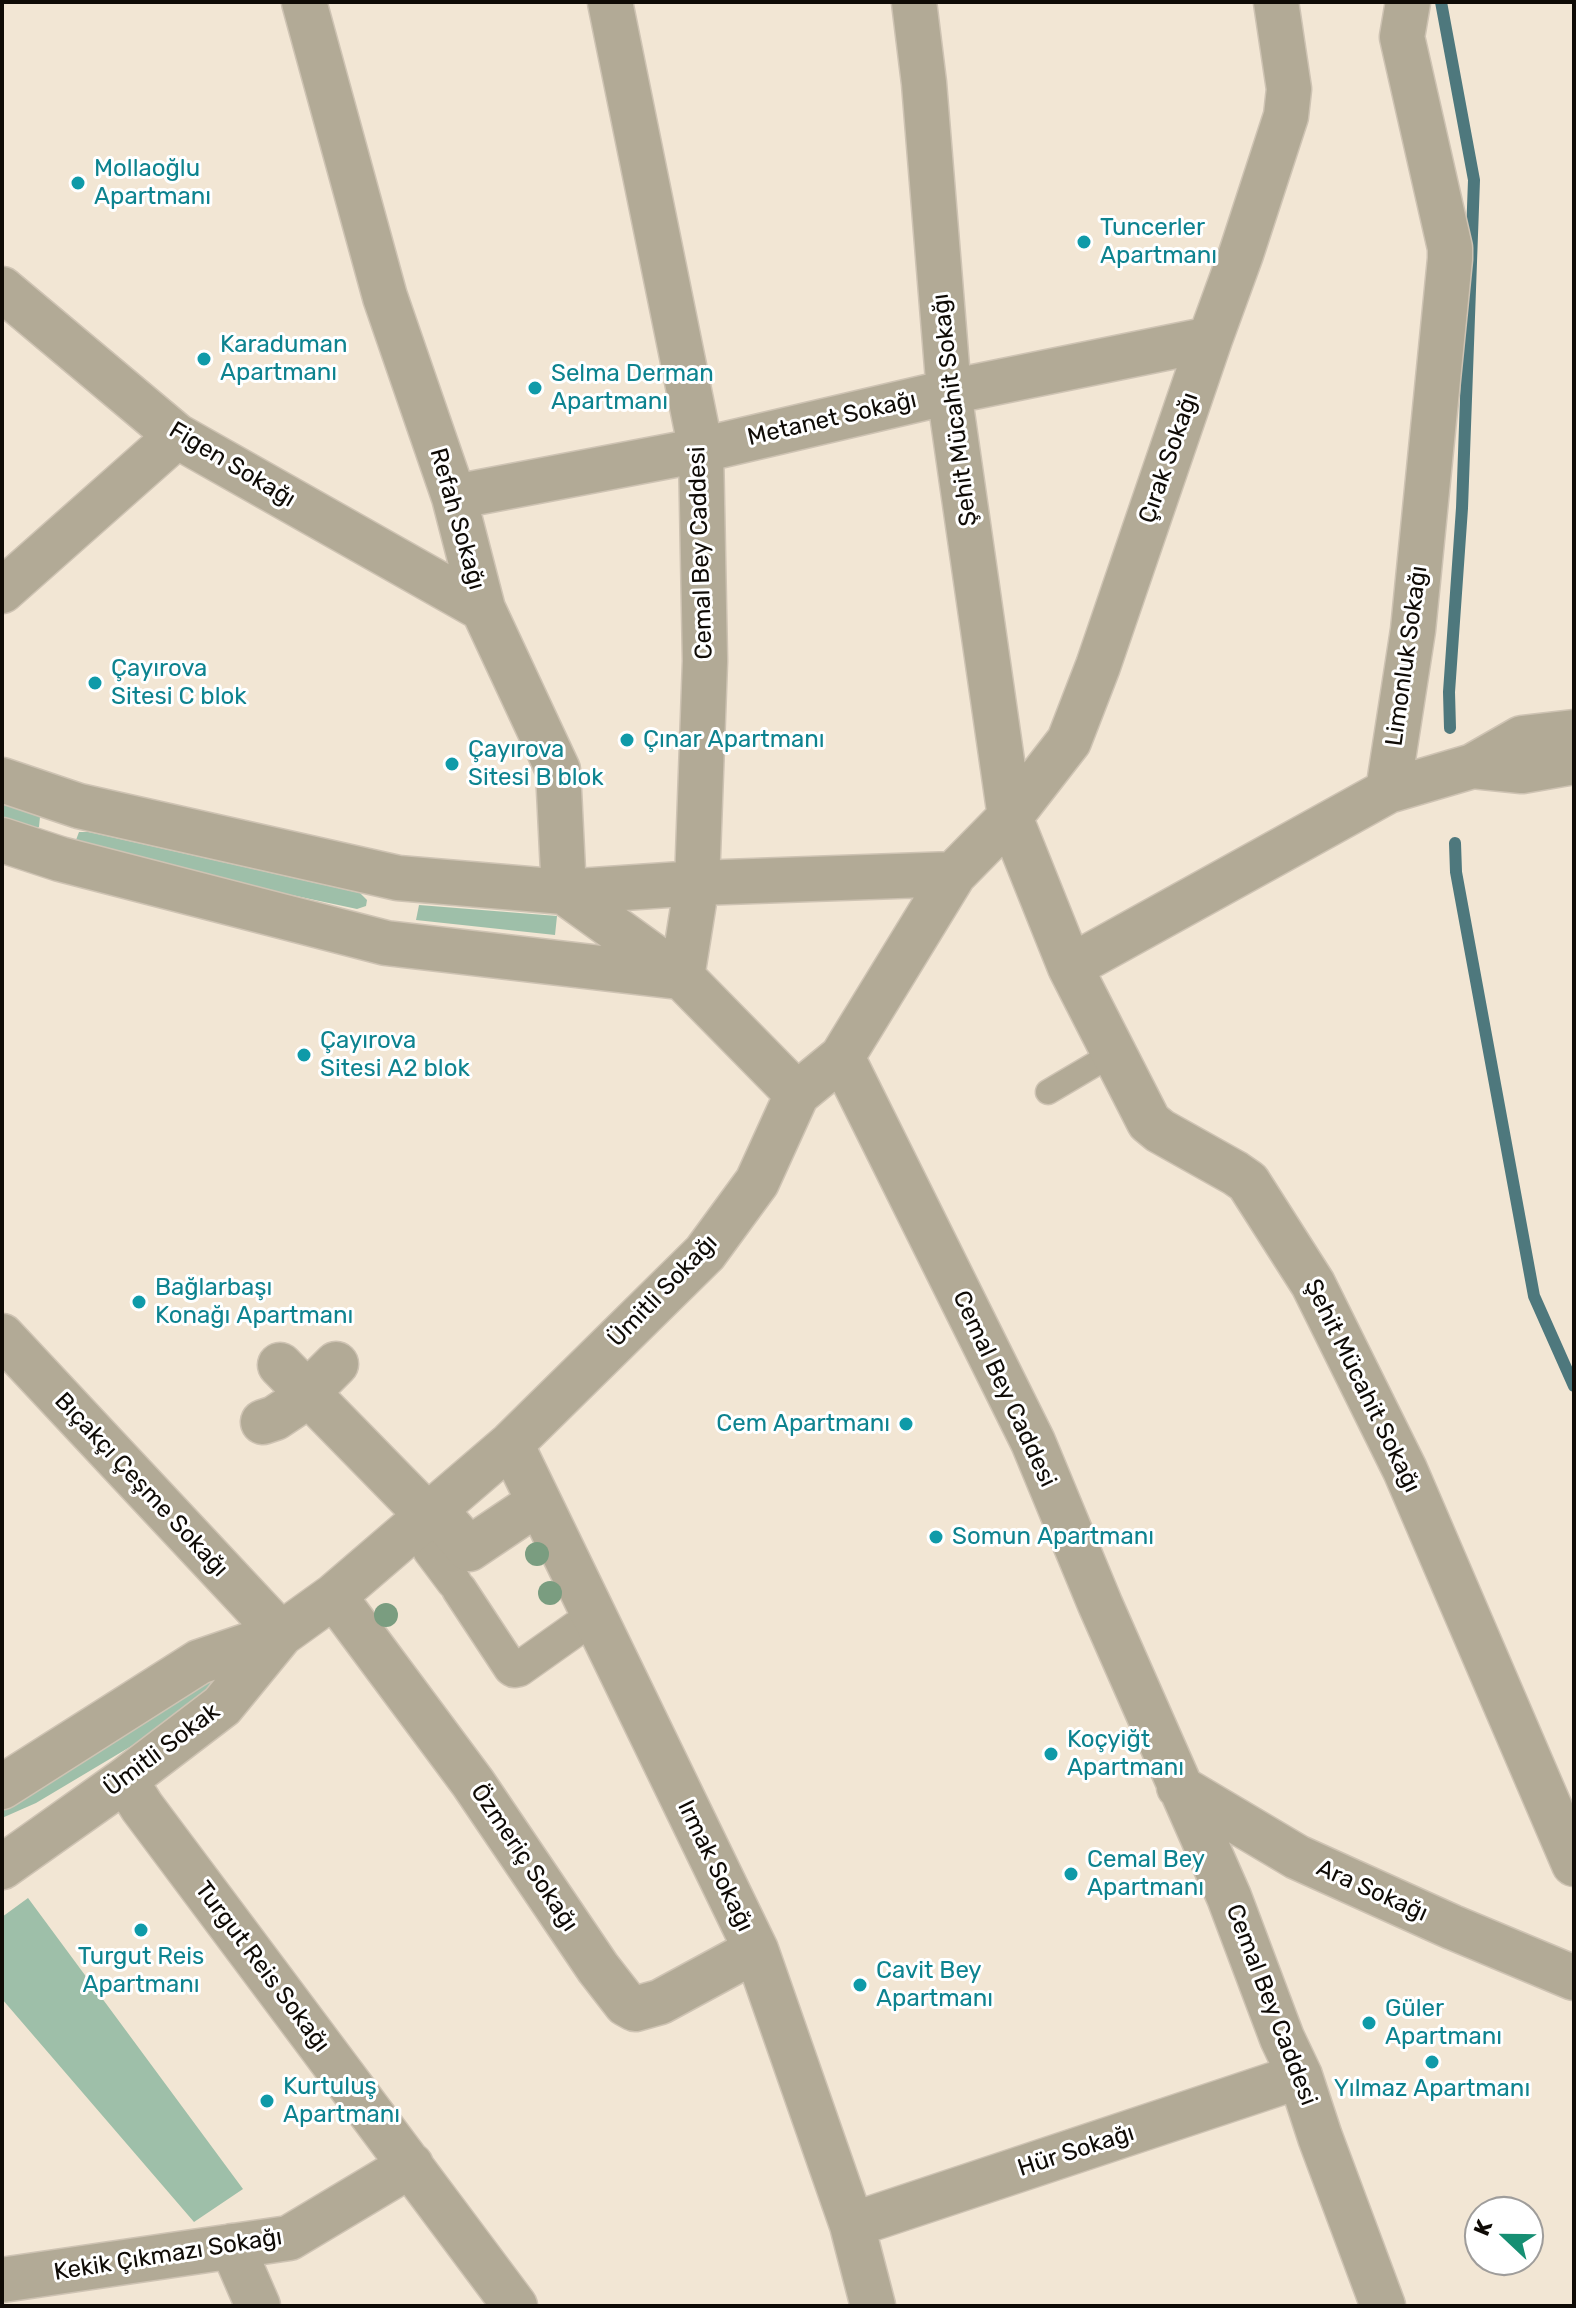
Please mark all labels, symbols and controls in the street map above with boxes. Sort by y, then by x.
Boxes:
place label: Mollaoğlu Apartmanı [94,155,211,211]
marker: Mollaoğlu Apartmanı [69,174,87,192]
place label: Tuncerler Apartmanı [1100,214,1217,270]
marker: Tuncerler Apartmanı [1075,233,1093,251]
street label: Şehit Mücahit Sokağı [926,292,984,528]
place label: Karaduman Apartmanı [220,331,348,387]
marker: Karaduman Apartmanı [195,350,213,368]
place label: Selma Derman Apartmanı [551,360,714,416]
marker: Selma Derman Apartmanı [526,379,544,397]
street label: Metanet Sokağı [745,386,919,452]
street label: Çırak Sokağı [1133,389,1205,527]
street label: Figen Sokağı [164,416,300,514]
street label: Refah Sokağı [423,445,491,593]
street label: Cemal Bey Caddesi [683,446,719,660]
street label: Limonluk Sokağı [1380,564,1434,748]
place label: Çayırova Sitesi C blok [111,655,247,711]
marker: Çayırova Sitesi C blok [86,674,104,692]
place label: Çınar Apartmanı [643,726,825,754]
marker: Çınar Apartmanı [618,731,636,749]
place label: Çayırova Sitesi B blok [468,736,604,792]
marker: Çayırova Sitesi B blok [443,755,461,773]
place label: Çayırova Sitesi A2 blok [320,1027,470,1083]
marker: Çayırova Sitesi A2 blok [295,1046,313,1064]
street label: Ümitli Sokağı [602,1229,724,1353]
place label: Bağlarbaşı Konağı Apartmanı [155,1274,353,1330]
street label: Şehit Mücahit Sokağı [1298,1275,1426,1497]
street label: Cemal Bey Caddesi [946,1286,1062,1492]
marker: Bağlarbaşı Konağı Apartmanı [130,1293,148,1311]
street label: Bıçakçı Çeşme Sokağı [48,1387,234,1583]
place label: Cem Apartmanı [716,1410,890,1438]
marker: Cem Apartmanı [897,1415,915,1433]
place label: Somun Apartmanı [952,1523,1154,1551]
marker: Somun Apartmanı [927,1528,945,1546]
street label: Ümitli Sokak [98,1697,226,1803]
place label: Koçyiğt Apartmanı [1067,1726,1184,1782]
marker: Koçyiğt Apartmanı [1042,1745,1060,1763]
street label: Özmeriç Sokağı [464,1779,584,1937]
street label: Irmak Sokağı [671,1796,759,1936]
place label: Cemal Bey Apartmanı [1087,1846,1205,1902]
street label: Ara Sokağı [1312,1854,1432,1928]
marker: Cemal Bey Apartmanı [1062,1865,1080,1883]
street label: Turgut Reis Sokağı [188,1876,336,2058]
street label: Cemal Bey Caddesi [1219,1900,1323,2110]
marker: Turgut Reis Apartmanı [132,1921,150,1939]
place label: Turgut Reis Apartmanı [78,1943,204,1999]
place label: Cavit Bey Apartmanı [876,1957,993,2013]
marker: Cavit Bey Apartmanı [851,1976,869,1994]
place label: Güler Apartmanı [1385,1995,1502,2051]
marker: Güler Apartmanı [1360,2014,1378,2032]
marker: Yılmaz Apartmanı [1423,2053,1441,2071]
place label: Kurtuluş Apartmanı [283,2073,400,2129]
place label: Yılmaz Apartmanı [1334,2075,1530,2103]
marker: Kurtuluş Apartmanı [258,2092,276,2110]
street label: Hür Sokağı [1014,2119,1138,2183]
north arrow [1464,2196,1544,2276]
text: K [1468,2216,1498,2239]
street label: Kekik Çıkmazı Sokağı [52,2223,284,2287]

